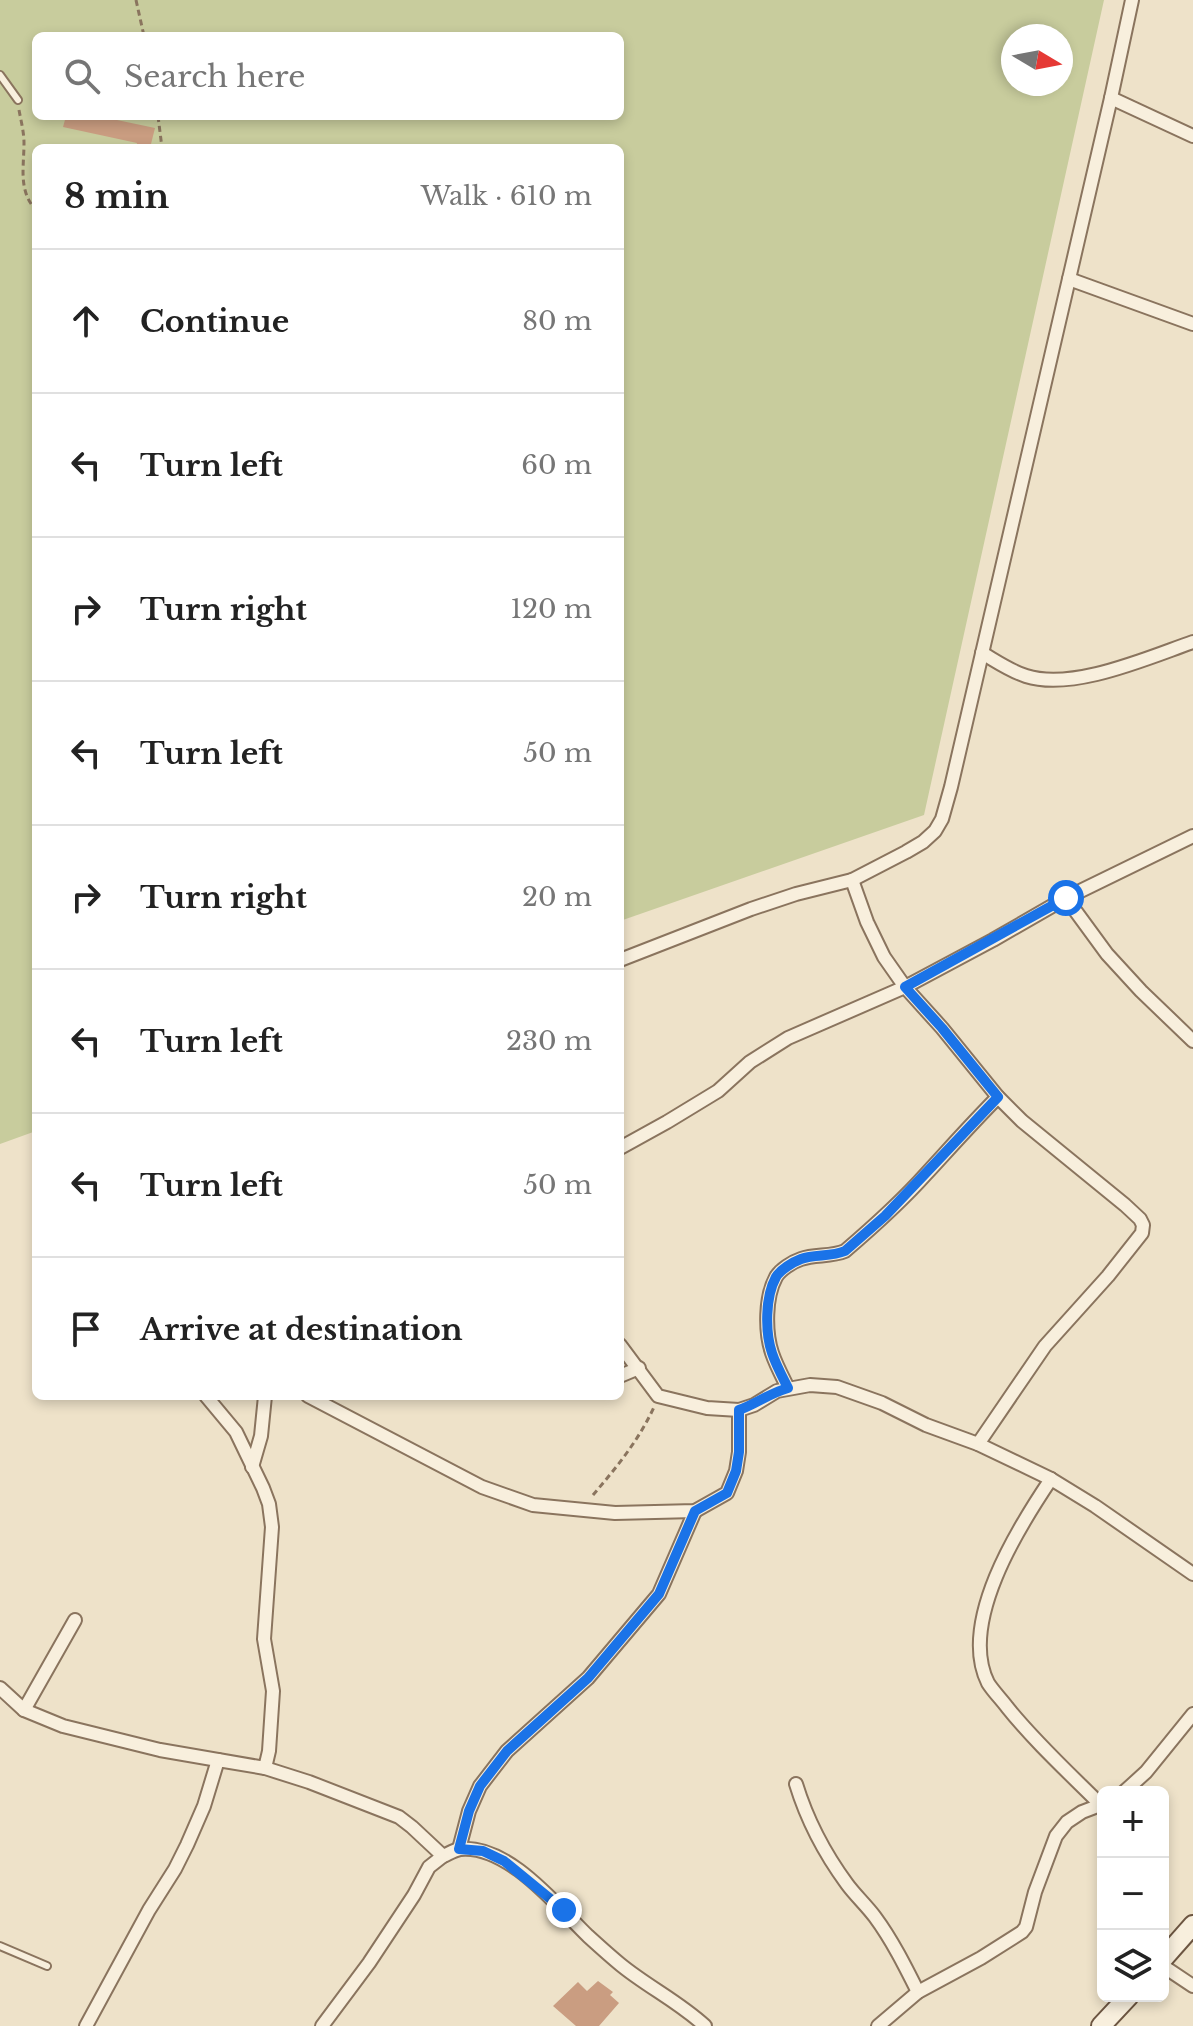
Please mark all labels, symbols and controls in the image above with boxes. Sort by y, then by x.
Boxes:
north arrow [1001,24,1073,96]
search box [32,32,624,120]
icon: search [60,54,104,98]
text: Search here [124,58,305,95]
text: 8 min [64,175,169,217]
text: Walk · 610 m [421,180,592,212]
icon: ahead [64,299,108,343]
text: Continue [140,303,289,340]
text: 80 m [522,305,592,337]
icon: left [64,443,108,487]
text: Turn left [140,447,283,484]
text: 60 m [521,449,592,481]
icon: right [64,587,108,631]
text: Turn right [140,591,307,628]
text: 120 m [510,593,592,625]
icon: left [64,731,108,775]
text: Turn left [140,735,283,772]
text: 50 m [523,737,592,769]
icon: right [64,875,108,919]
text: Turn right [140,879,307,916]
route start [1048,880,1084,916]
text: 20 m [522,881,592,913]
icon: left [64,1019,108,1063]
text: Turn left [140,1023,283,1060]
text: 230 m [506,1025,592,1057]
icon: left [64,1163,108,1207]
text: Turn left [140,1167,283,1204]
text: 50 m [523,1169,592,1201]
icon: arrive [64,1307,108,1351]
text: Arrive at destination [140,1311,463,1348]
map controls [1097,1786,1169,2002]
button: + [1097,1786,1169,1858]
button: − [1097,1858,1169,1930]
route end [546,1892,582,1928]
button: layers [1097,1930,1169,2002]

